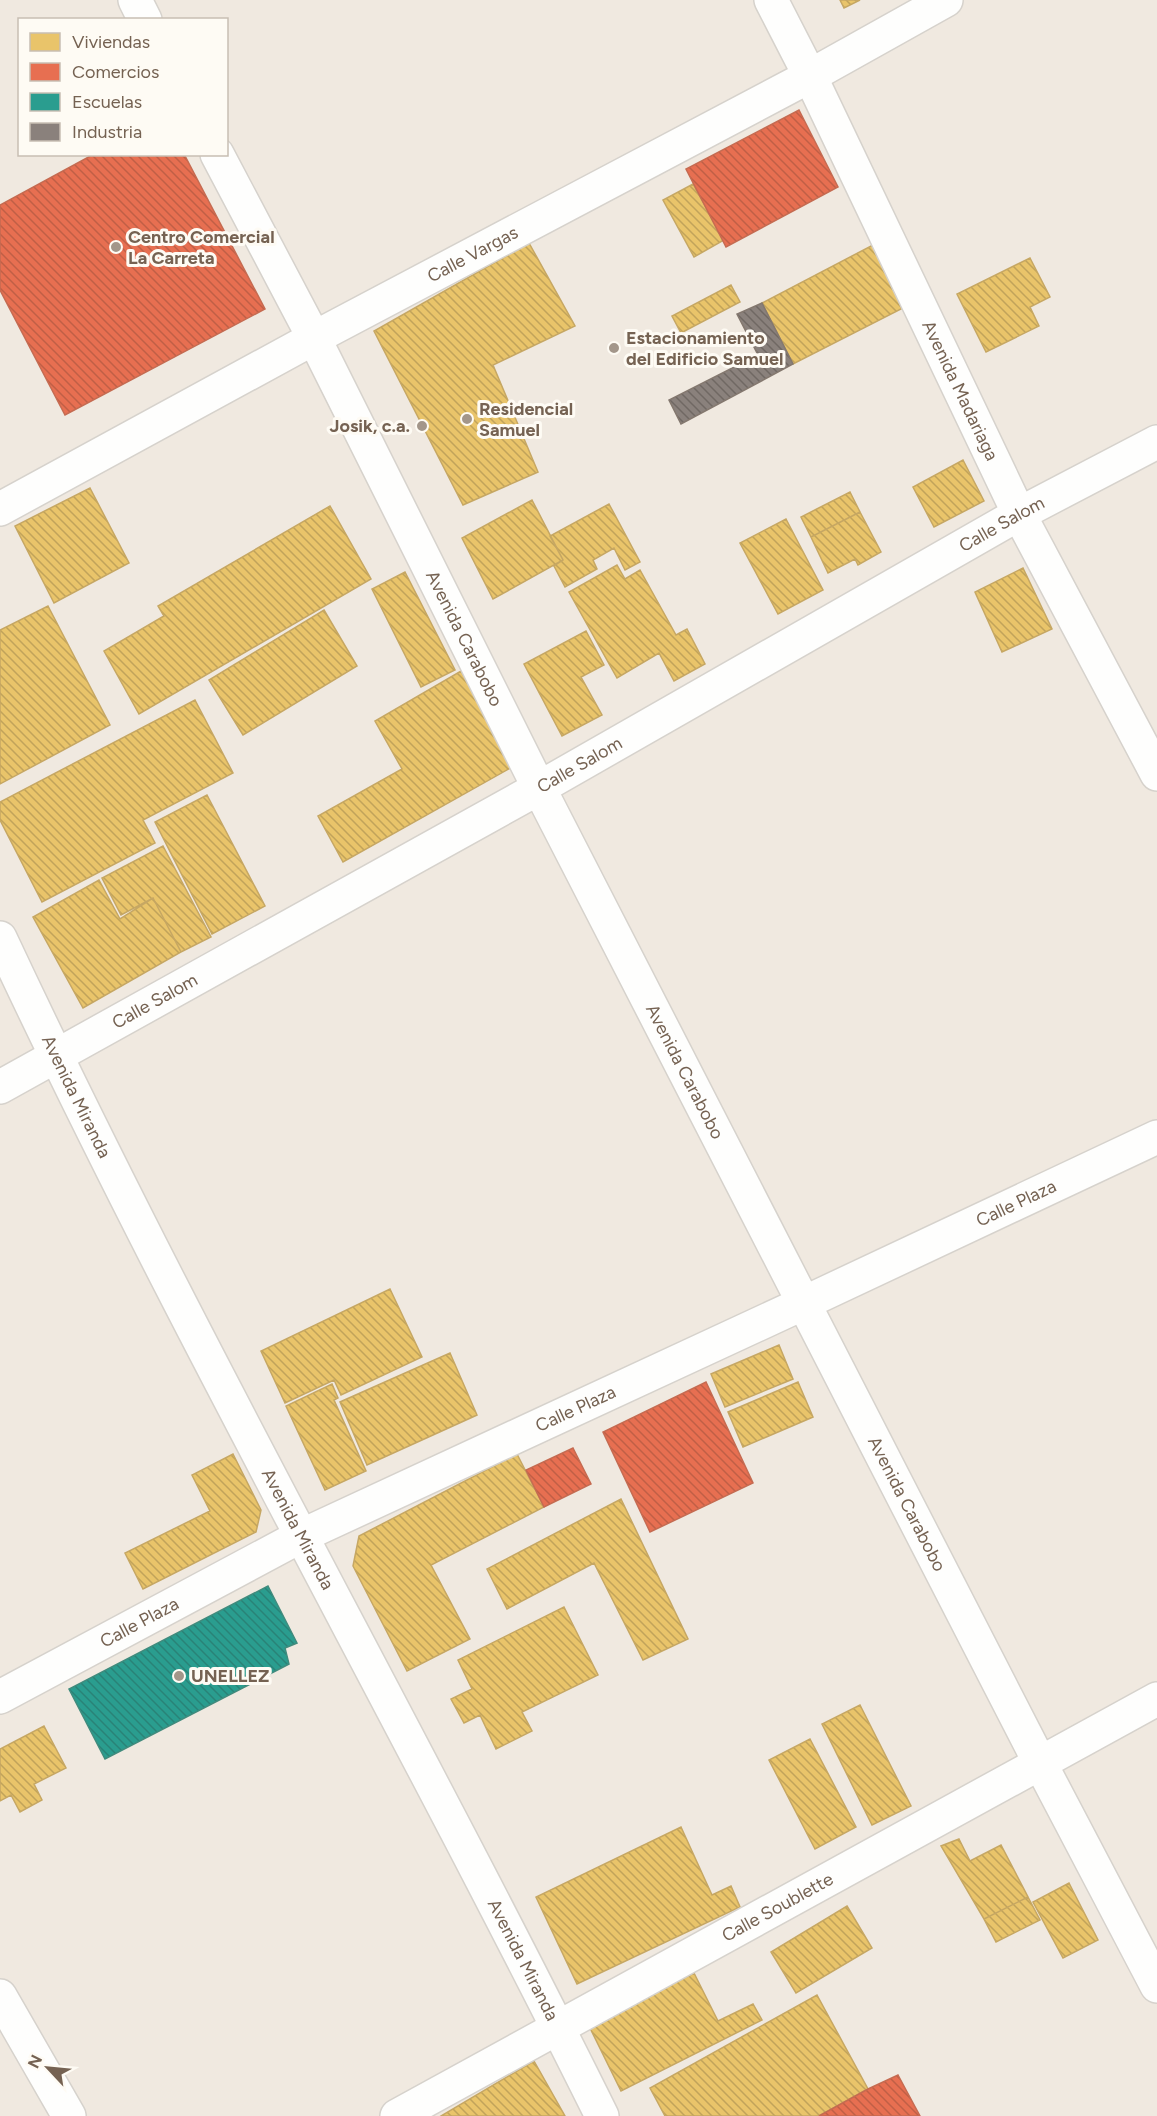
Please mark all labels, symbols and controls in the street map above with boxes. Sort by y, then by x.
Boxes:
legend [18,18,228,156]
text: Viviendas [72,31,150,53]
text: Comercios [72,61,159,83]
text: Escuelas [72,91,142,113]
text: Industria [72,121,142,143]
street label: Calle Vargas [424,221,522,287]
place label: Centro Comercial La Carreta [128,226,275,269]
marker: Centro Comercial La Carreta [109,240,123,254]
street label: Avenida Madariaga [917,317,1003,464]
place label: Estacionamiento del Edificio Samuel [626,327,783,370]
marker: Estacionamiento del Edificio Samuel [607,341,621,355]
place label: Residencial Samuel [479,398,573,441]
marker: Residencial Samuel [460,412,474,426]
place label: Josik, c.a. [330,415,410,437]
marker: Josik, c.a. [415,419,429,433]
street label: Calle Salom [955,492,1048,557]
street label: Avenida Carabobo [421,567,507,710]
street label: Calle Salom [533,732,626,798]
street label: Calle Salom [108,969,201,1034]
street label: Avenida Carabobo [641,1000,729,1143]
street label: Avenida Miranda [37,1032,116,1162]
street label: Calle Plaza [972,1175,1060,1232]
street label: Calle Plaza [532,1381,619,1437]
street label: Avenida Carabobo [863,1433,951,1575]
street label: Avenida Miranda [257,1465,339,1594]
street label: Calle Plaza [96,1592,182,1652]
place label: UNELLEZ [191,1665,270,1687]
marker: UNELLEZ [172,1669,186,1683]
street label: Calle Soublette [718,1868,837,1947]
street label: Avenida Miranda [483,1895,563,2024]
north arrow [18,2038,78,2098]
text: N [24,2052,46,2071]

